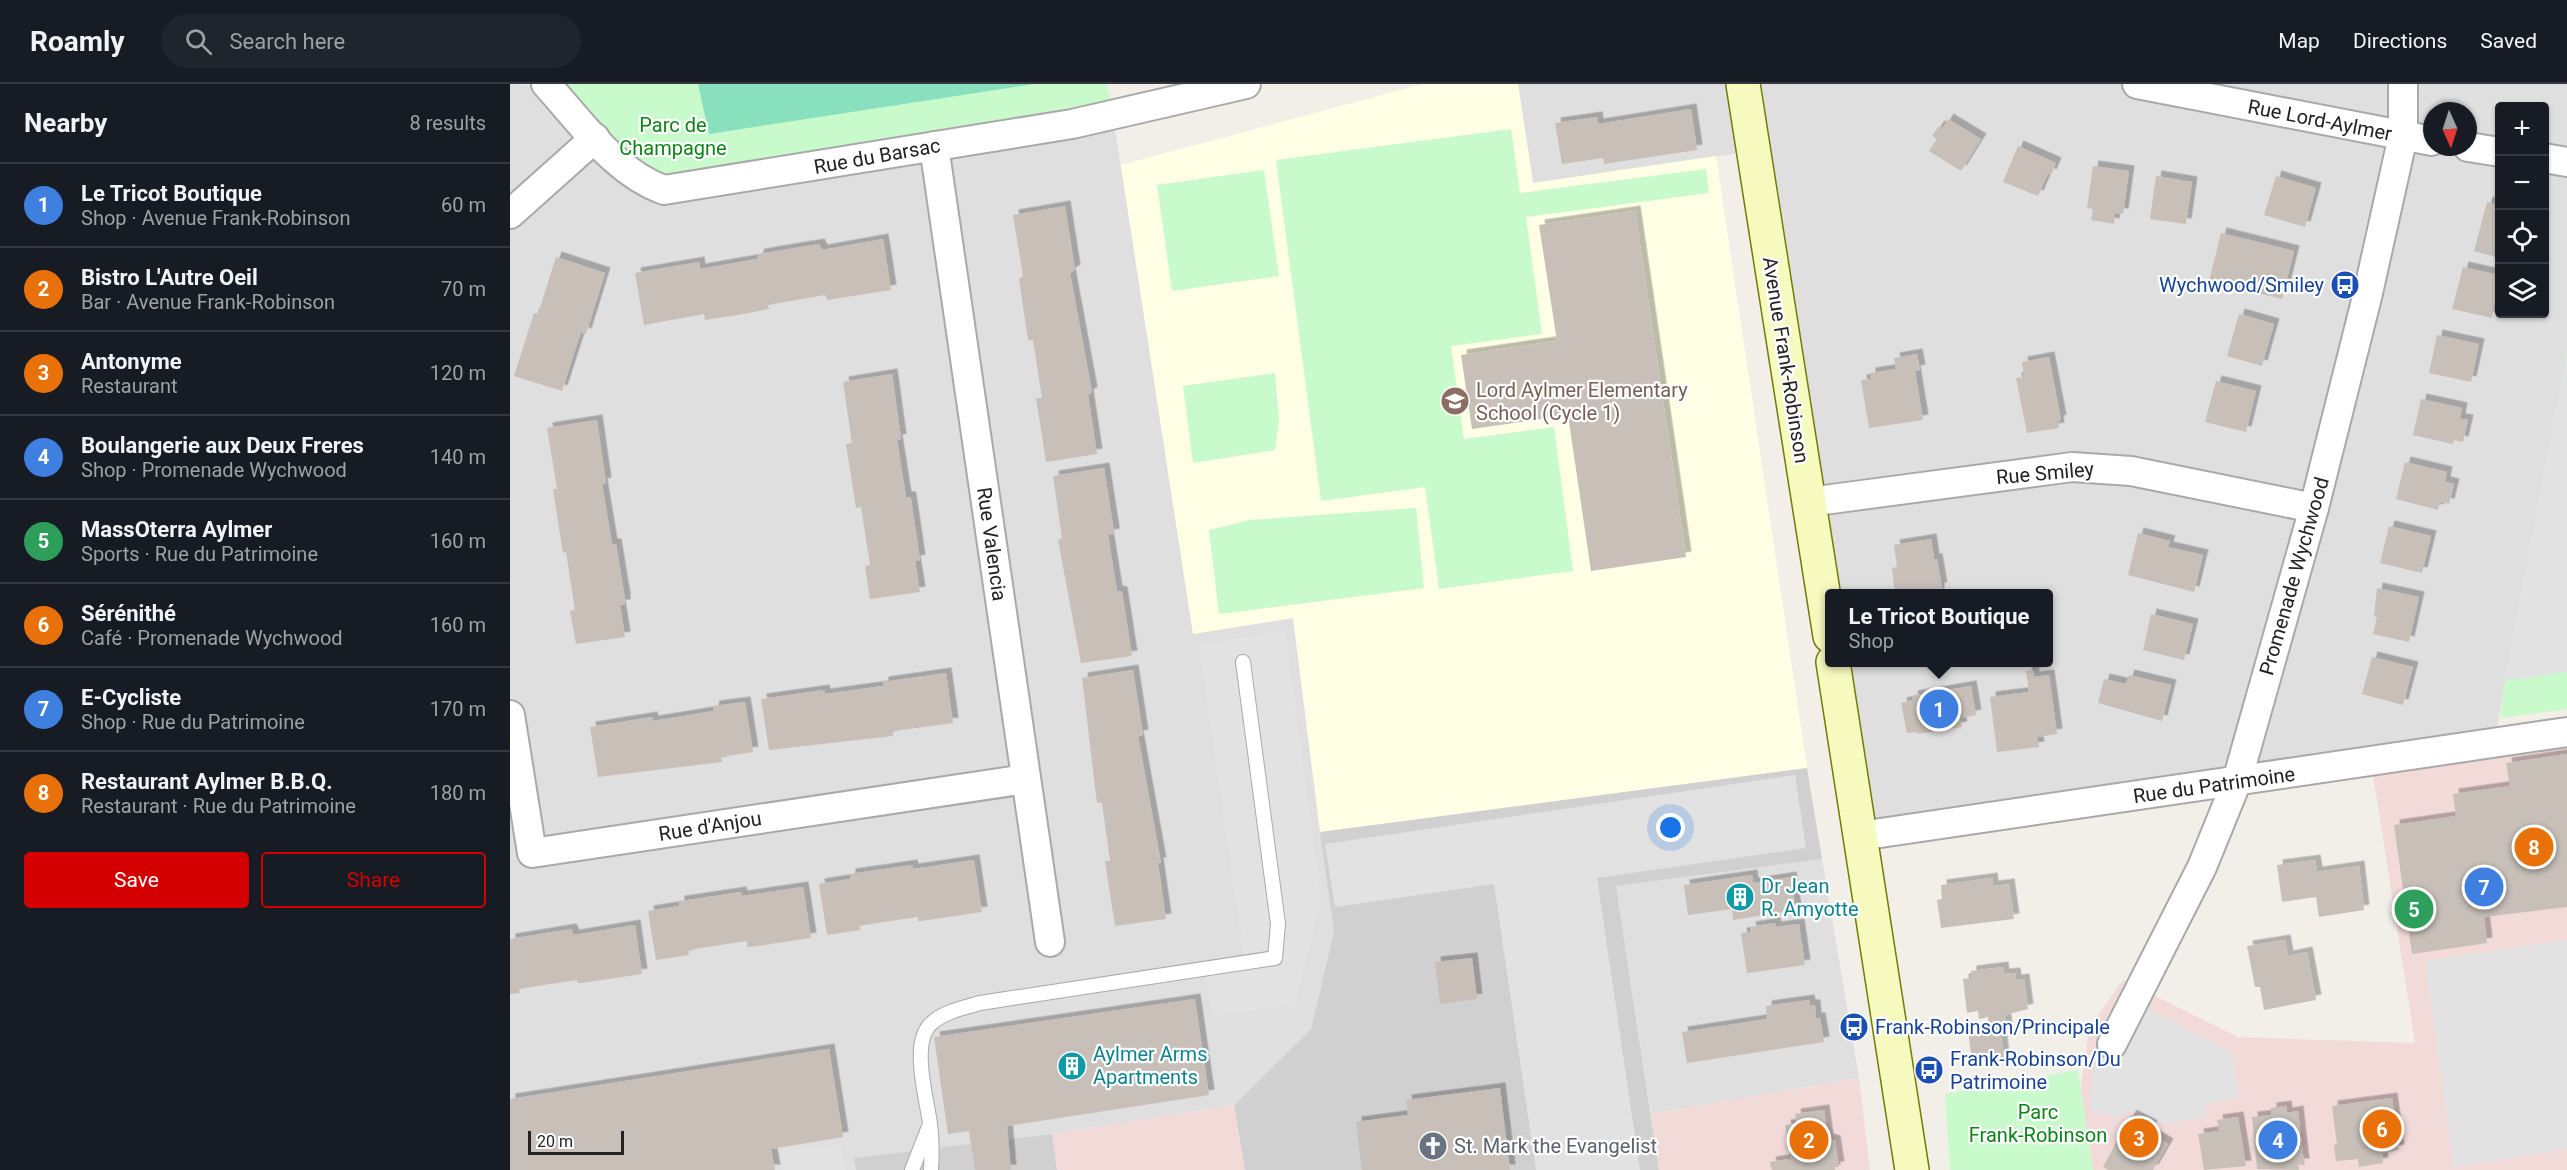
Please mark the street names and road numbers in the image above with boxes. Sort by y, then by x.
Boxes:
street label: Rue Lord-Aylmer [2246,94,2394,146]
street label: Rue du Barsac [812,133,942,179]
street label: Avenue Frank-Robinson [1758,255,1814,465]
street label: Rue Smiley [1995,457,2095,489]
street label: Promenade Wychwood [2254,474,2334,678]
street label: Rue Valencia [972,485,1012,603]
street label: Rue du Patrimoine [2132,762,2296,808]
street label: Rue d'Anjou [657,806,763,846]

